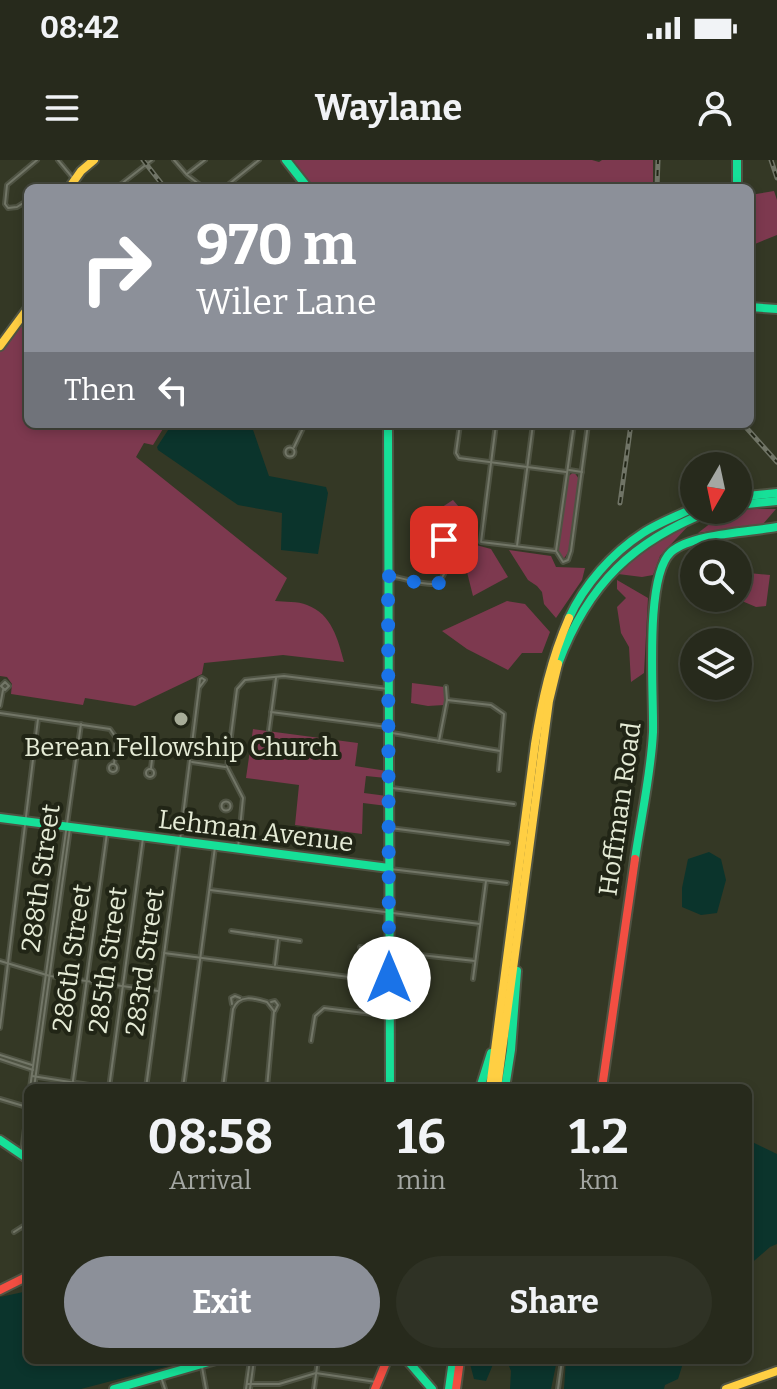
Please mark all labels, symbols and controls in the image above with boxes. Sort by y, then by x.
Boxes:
text: 08:42 [40,10,119,46]
icon: menu [40,86,84,130]
text: Waylane [315,86,462,130]
icon: person [693,86,737,130]
text: 970 m [196,212,357,279]
icon: right [64,216,168,320]
text: Wiler Lane [196,280,377,324]
icon: left [151,368,195,412]
text: Then [64,372,135,408]
north arrow [680,452,752,524]
map controls [680,452,752,700]
pin [410,506,478,574]
icon: arrive [422,518,466,562]
button: search [680,540,752,612]
button: layers [680,628,752,700]
marker: Berean Fellowship Church [172,710,190,728]
street label: Hoffman Road [592,720,648,898]
place label: Berean Fellowship Church [24,732,338,763]
street label: 288th Street [15,801,67,954]
street label: Lehman Avenue [157,804,355,858]
street label: 286th Street [46,882,98,1034]
street label: 285th Street [82,884,134,1035]
street label: 283rd Street [119,886,171,1038]
position arrow [347,936,431,1020]
text: 08:58 [147,1108,273,1166]
text: 16 [397,1108,446,1166]
text: 1.2 [569,1108,629,1166]
text: Arrival [169,1165,251,1196]
text: min [397,1165,446,1196]
text: km [579,1165,618,1196]
button: Exit [64,1256,380,1348]
button: Share [396,1256,712,1348]

